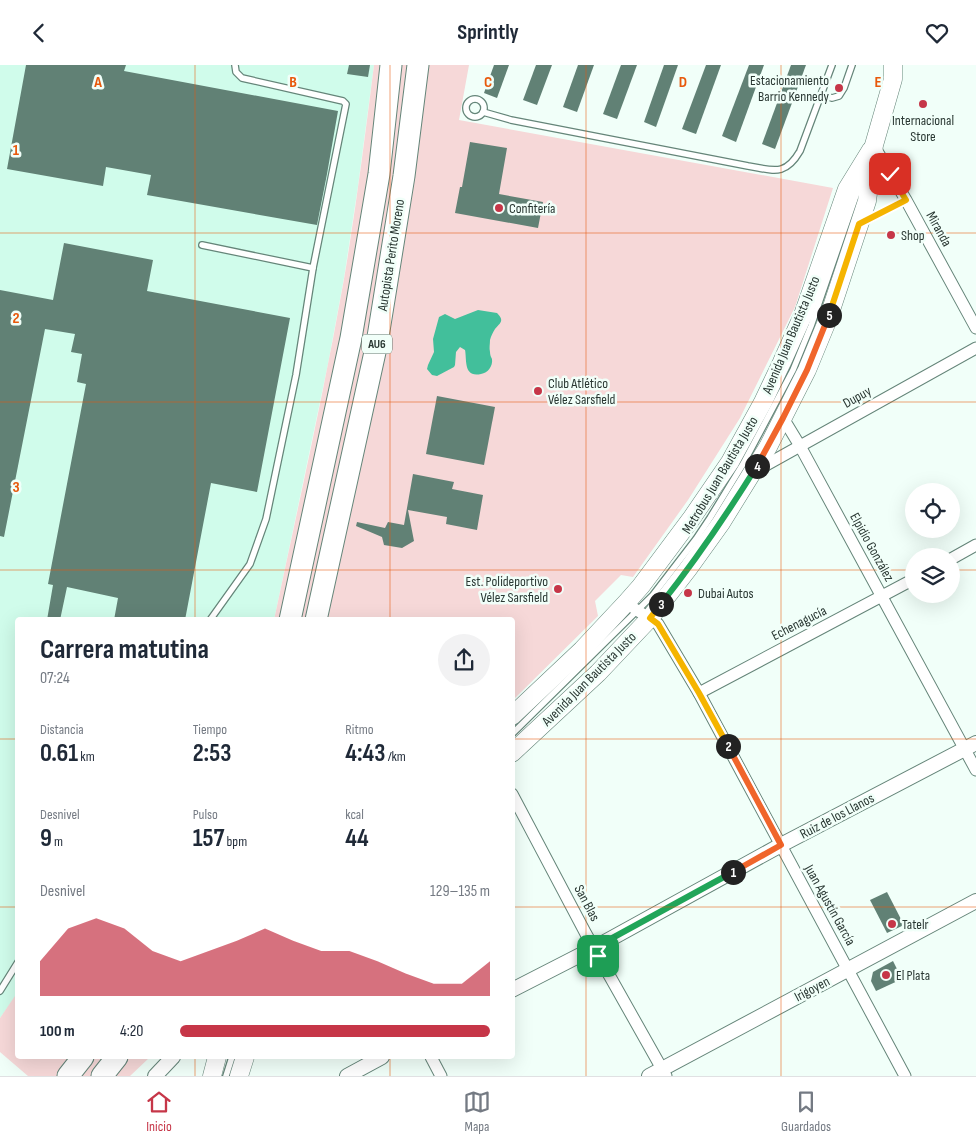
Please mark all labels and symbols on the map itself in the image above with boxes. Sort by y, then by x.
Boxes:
place label: Estacionamiento Barrio Kennedy [750,72,830,105]
text: A [93,73,102,92]
text: B [289,73,297,92]
text: C [484,73,492,92]
text: D [679,73,687,92]
text: E [875,73,882,92]
marker: Estacionamiento Barrio Kennedy [833,82,845,94]
marker: Internacional Store [917,98,929,110]
place label: Internacional Store [892,112,954,145]
text: 1 [13,141,20,160]
pin [869,153,911,195]
street label: Autopista Perito Moreno [374,198,408,313]
place label: Confitería [509,200,555,217]
marker: Confitería [493,202,505,214]
street label: Miranda [923,209,955,249]
place label: Shop [901,227,925,244]
marker: Shop [885,229,897,241]
street label: Avenida Juan Bautista Justo [758,273,824,397]
pin: 5 [816,303,842,327]
text: 2 [12,309,20,328]
road number: AU6 [362,335,392,353]
place label: Club Atlético Vélez Sarsfield [548,375,616,408]
street label: Dupuy [840,382,875,412]
marker: Club Atlético Vélez Sarsfield [532,385,544,397]
street label: Metrobus Juan Bautista Justo [678,413,762,537]
pin: 4 [744,453,770,479]
text: 3 [12,478,20,497]
street label: Elpidio González [846,510,898,584]
place label: Est. Polideportivo Vélez Sarsfield [465,573,548,606]
marker: Est. Polideportivo Vélez Sarsfield [552,583,564,595]
place label: Dubai Autos [698,585,754,602]
marker: Dubai Autos [682,587,694,599]
pin: 3 [648,591,674,617]
street label: Echenagucía [769,602,829,644]
street label: Avenida Juan Bautista Justo [538,628,640,730]
pin: 2 [716,733,740,759]
street label: Ruiz de los Llanos [797,789,877,843]
pin: 1 [720,859,746,885]
street label: Juan Agustín García [800,861,859,948]
street label: San Blas [570,882,604,924]
place label: Tatelr [902,916,929,933]
marker: Tatelr [886,918,898,930]
pin [577,935,619,977]
place label: El Plata [896,967,930,984]
marker: El Plata [880,969,892,981]
street label: Irigoyen [791,973,833,1005]

